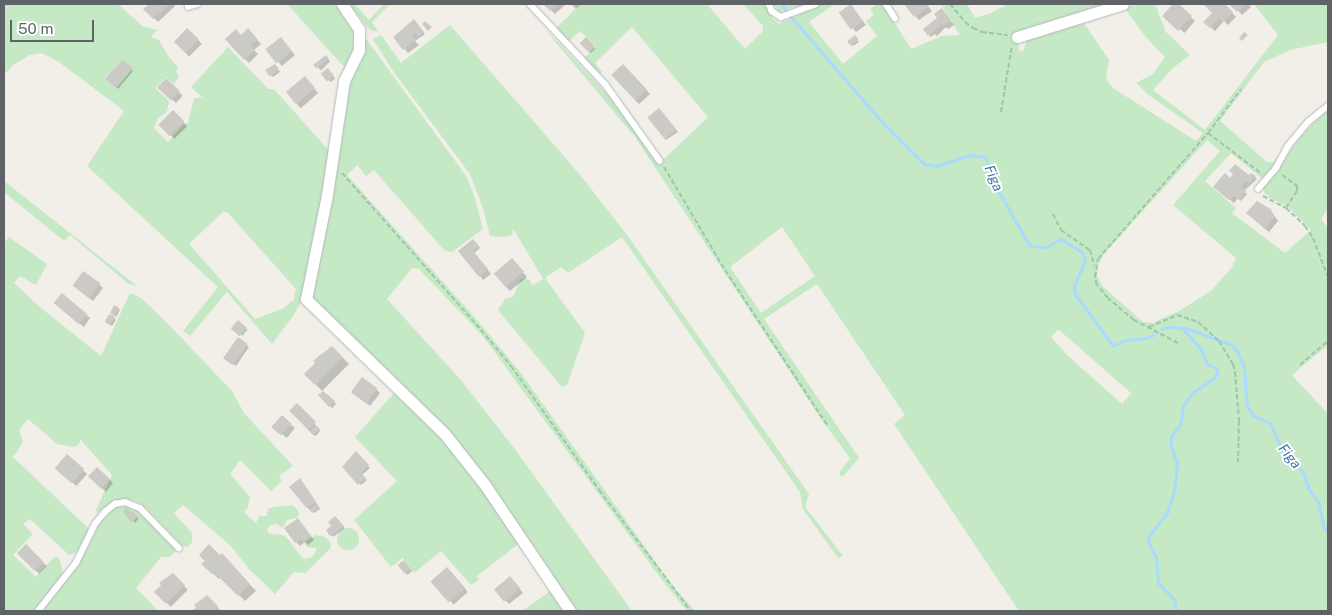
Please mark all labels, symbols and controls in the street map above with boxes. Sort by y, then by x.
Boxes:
scale bar [12,10,96,42]
text: 50 m [18,20,53,37]
water label: Figa [981,162,1007,194]
water label: Figa [1275,440,1305,472]

